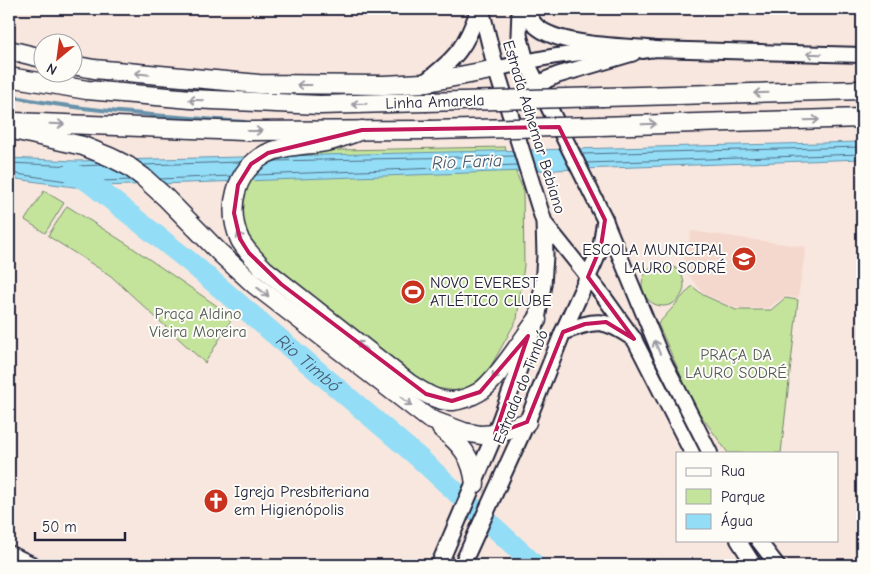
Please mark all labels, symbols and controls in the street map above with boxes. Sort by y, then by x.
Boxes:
north arrow [32,32,82,82]
street label: Estrada Adhemar Bebiano [499,38,569,216]
one-way arrow [806,49,822,58]
text: N [44,59,60,79]
one-way arrow [135,69,151,79]
one-way arrow [297,80,313,90]
one-way arrow [753,88,770,98]
street label: Linha Amarela [385,91,485,113]
one-way arrow [189,95,205,104]
one-way arrow [351,99,367,109]
one-way arrow [803,115,819,125]
one-way arrow [49,119,65,128]
one-way arrow [641,120,657,129]
one-way arrow [246,126,263,136]
water label: Rio Faria [431,150,503,174]
one-way arrow [236,232,246,247]
place label: ESCOLA MUNICIPAL LAURO SODRÉ [582,241,726,277]
school or university icon: ESCOLA MUNICIPAL LAURO SODRÉ [731,246,757,272]
place label: NOVO EVEREST ATLÉTICO CLUBE [430,274,552,310]
sports icon: NOVO EVEREST ATLÉTICO CLUBE [400,279,426,305]
one-way arrow [256,286,269,297]
park label: Praça Aldino Vieira Moreira [149,305,247,341]
street label: Estrada do Timbó [490,327,552,447]
water label: Rio Timbó [272,330,345,397]
one-way arrow [652,340,662,355]
one-way arrow [355,341,368,352]
park label: PRAÇA DA LAURO SODRÉ [685,346,787,382]
one-way arrow [492,366,503,379]
one-way arrow [399,396,412,407]
legend [676,452,838,542]
text: Rua [721,462,745,480]
place label: Igreja Presbiteriana em Higienópolis [234,483,370,519]
church icon: Igreja Presbiteriana em Higienópolis [203,488,229,514]
text: Parque [721,488,766,506]
scale bar [35,509,125,541]
text: Água [721,511,753,530]
text: 50 m [42,518,77,536]

